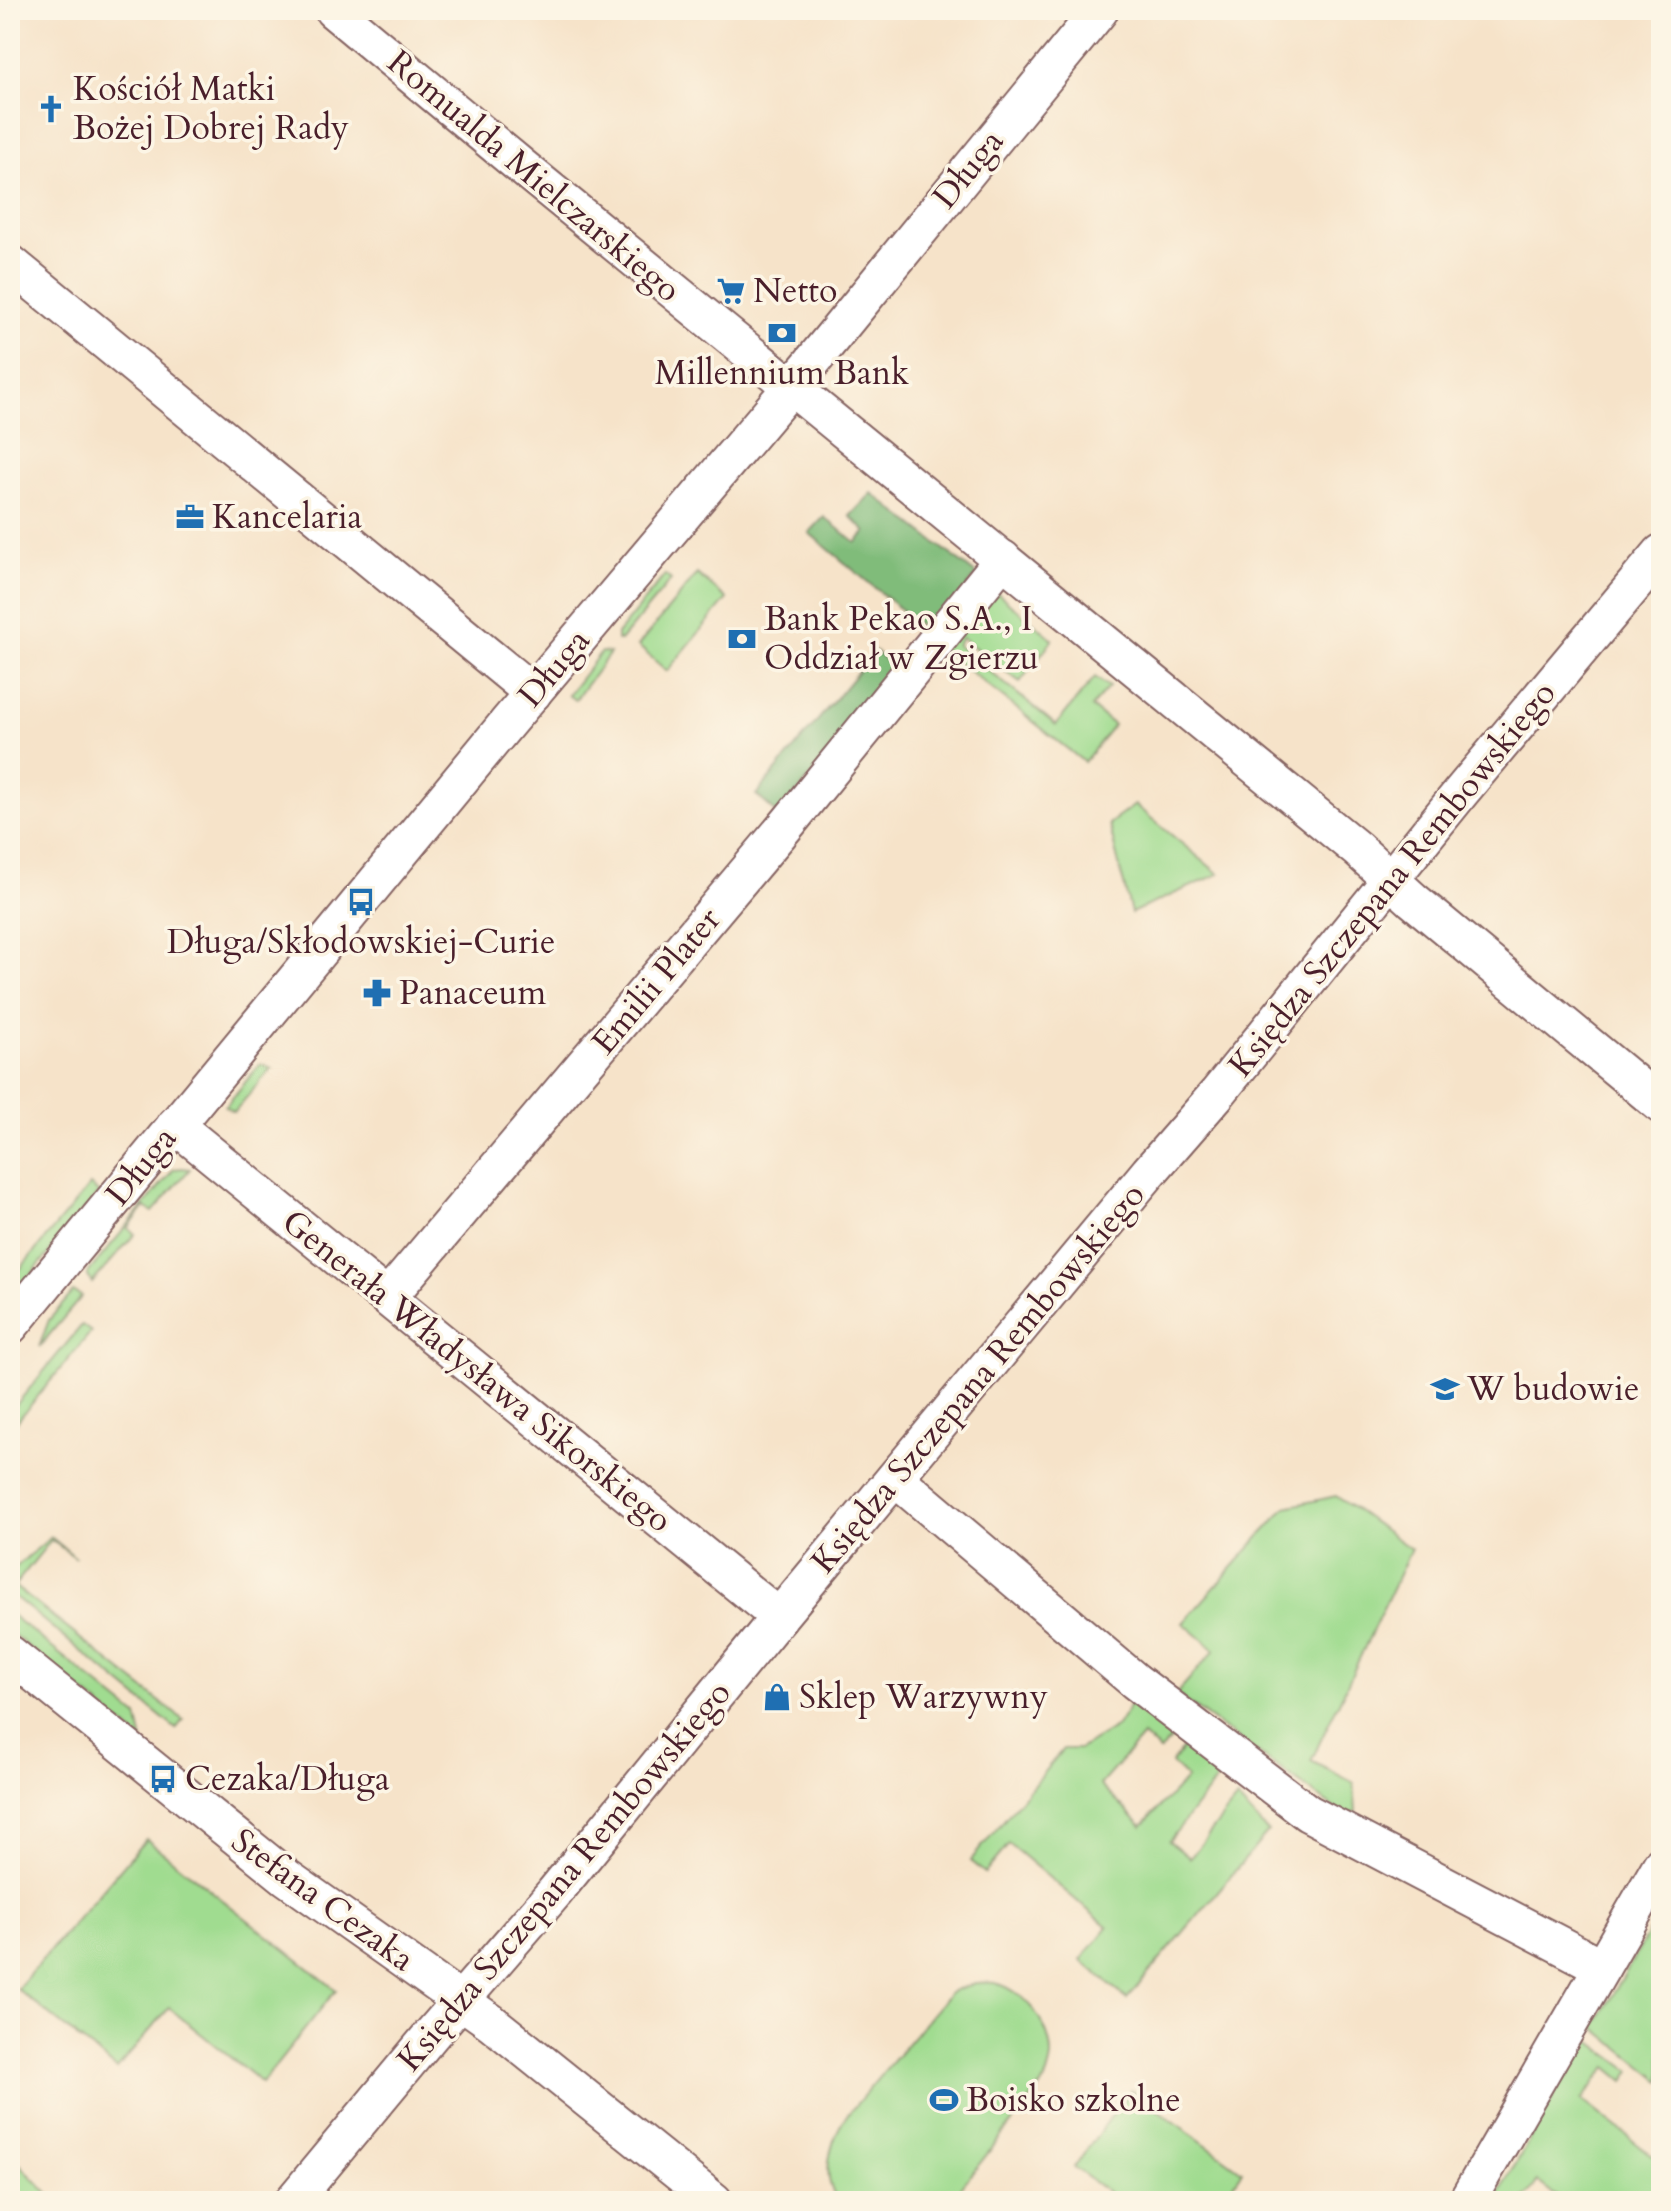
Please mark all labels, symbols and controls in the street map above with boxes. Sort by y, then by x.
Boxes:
street label: Romualda Mielczarskiego [377,39,691,313]
place label: Kościół Matki Bożej Dobrej Rady [73,66,349,151]
church icon: Kościół Matki Bożej Dobrej Rady [36,94,66,124]
street label: Długa [922,120,1014,218]
place label: Netto [753,268,837,314]
supermarket icon: Netto [716,276,746,306]
bank icon: Millennium Bank [767,318,797,348]
place label: Millennium Bank [655,350,910,396]
place label: Kancelaria [212,494,363,540]
office icon: Kancelaria [175,502,205,532]
place label: Bank Pekao S.A., I Oddział w Zgierzu [764,596,1039,681]
street label: Długa [508,619,601,717]
bank icon: Bank Pekao S.A., I Oddział w Zgierzu [727,624,757,654]
street label: Księdza Szczepana Rembowskiego [1218,672,1566,1086]
bus stop icon: Długa/Skłodowskiej-Curie [346,887,376,917]
street label: Emilii Plater [581,897,731,1064]
place label: Długa/Skłodowskiej-Curie [167,919,555,965]
place label: Panaceum [399,970,546,1016]
pharmacy icon: Panaceum [362,978,392,1008]
street label: Długa [95,1117,187,1215]
street label: Księdza Szczepana Rembowskiego [801,1173,1155,1583]
street label: Generała Władysława Sikorskiego [272,1199,682,1543]
place label: W budowie [1466,1366,1639,1412]
school or university icon: W budowie [1430,1374,1460,1404]
street label: Księdza Szczepana Rembowskiego [387,1671,741,2081]
place label: Sklep Warzywny [799,1674,1048,1720]
shop icon: Sklep Warzywny [762,1682,792,1712]
place label: Cezaka/Długa [185,1756,390,1802]
bus stop icon: Cezaka/Długa [148,1764,178,1794]
street label: Stefana Cezaka [222,1818,424,1982]
place label: Boisko szkolne [966,2077,1181,2123]
sports icon: Boisko szkolne [929,2085,959,2115]

